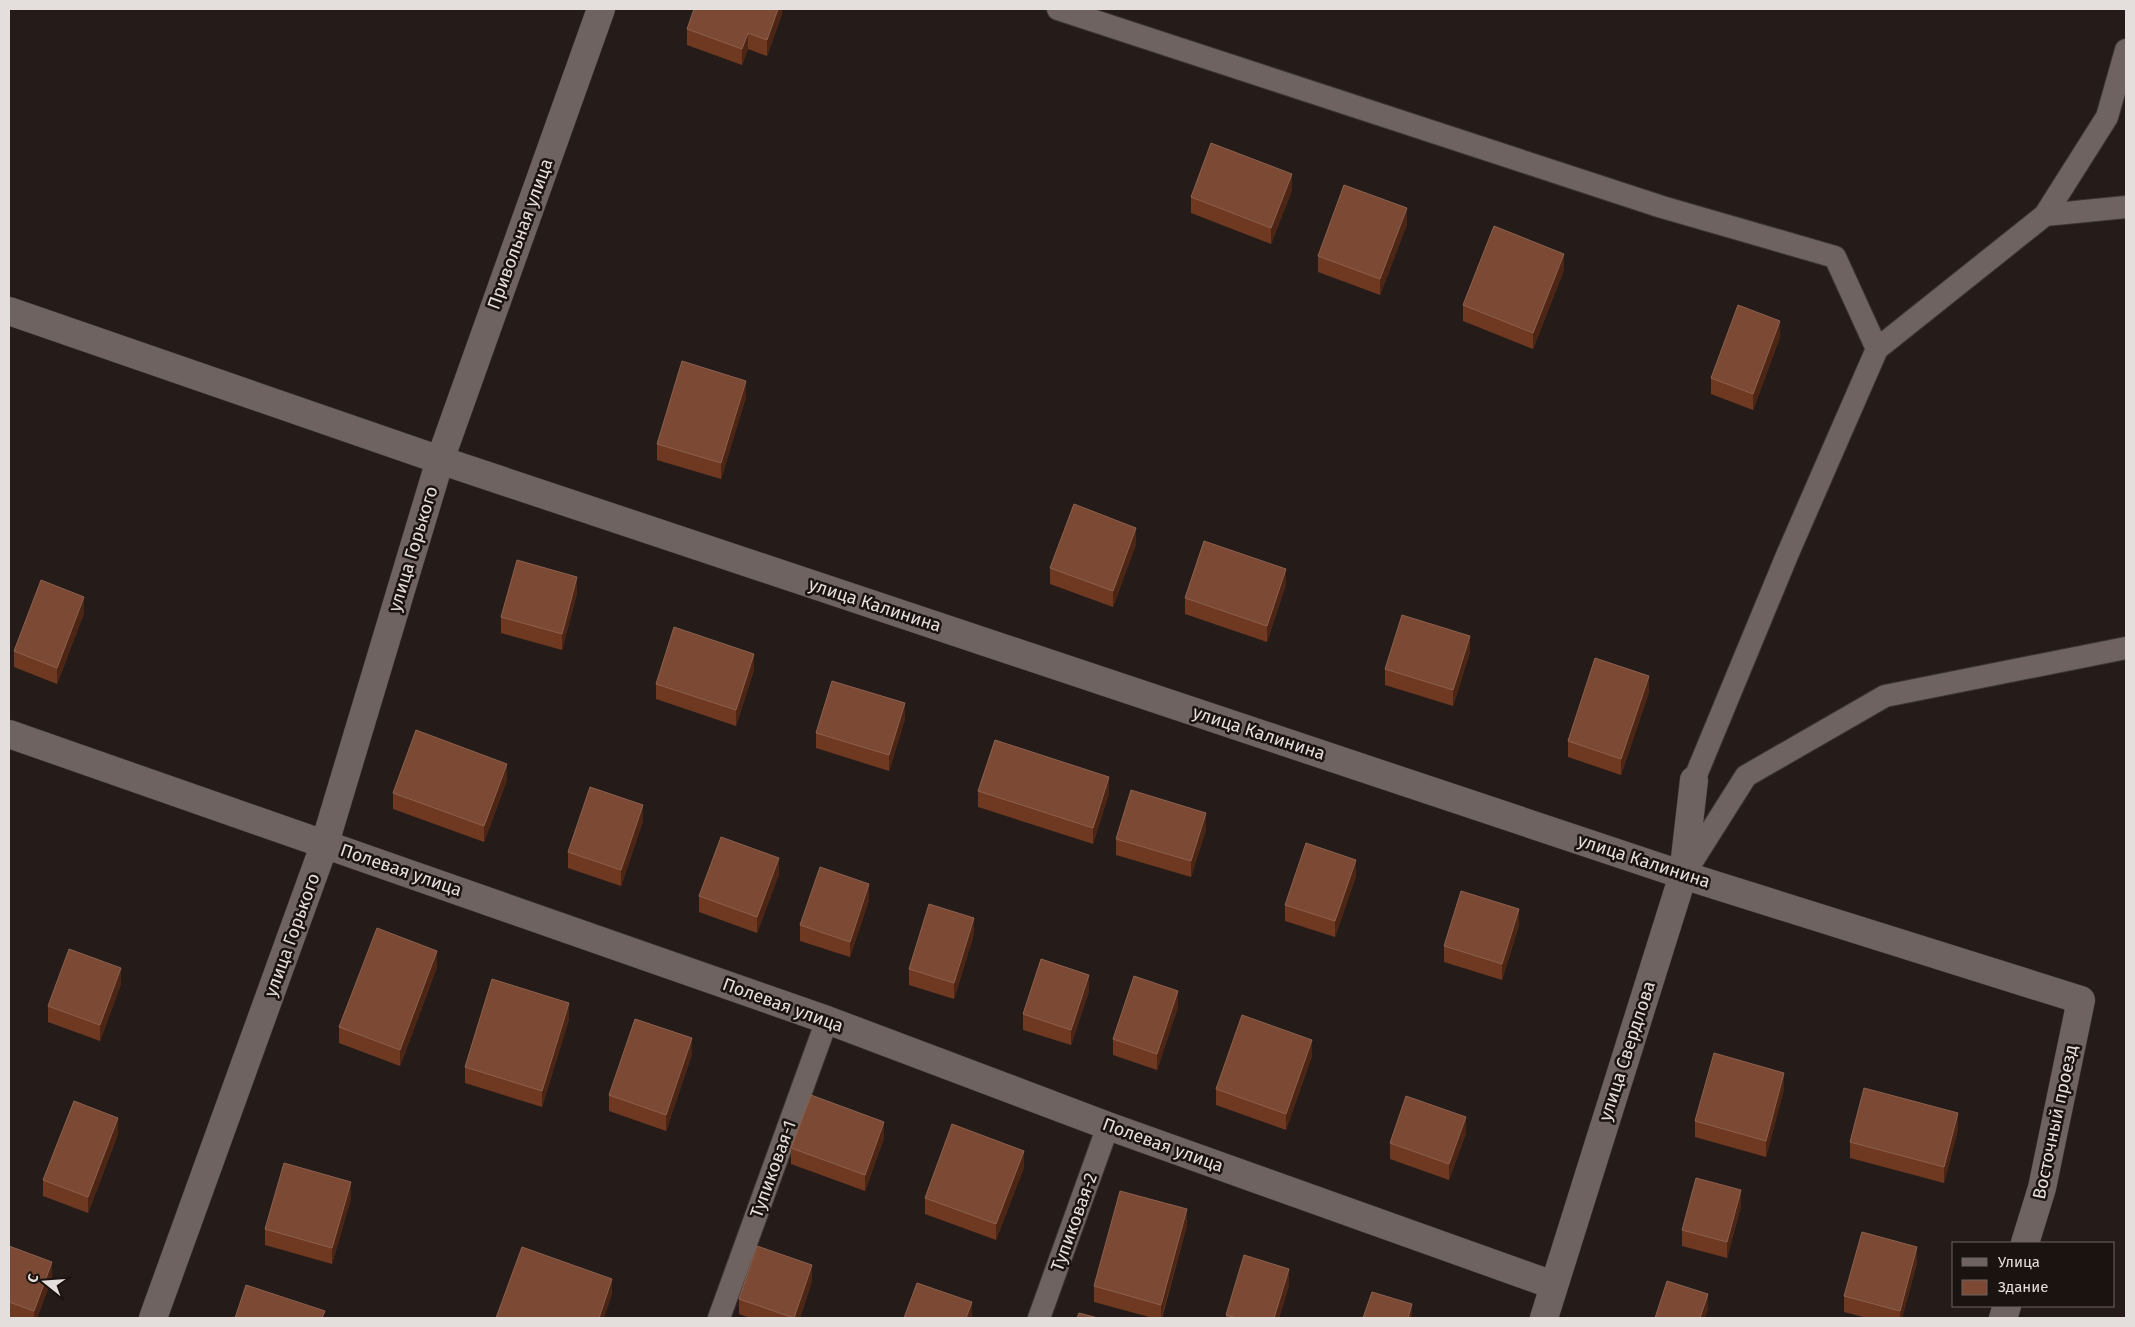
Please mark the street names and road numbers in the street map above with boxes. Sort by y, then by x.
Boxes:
street label: Привольная улица [482,156,558,312]
street label: улица Горького [383,484,443,614]
street label: улица Калинина [806,573,944,637]
street label: улица Калинина [1190,701,1328,765]
street label: улица Калинина [1575,829,1713,893]
street label: Полевая улица [337,839,465,901]
street label: улица Горького [259,870,325,1000]
street label: Полевая улица [719,973,847,1037]
street label: улица Свердлова [1594,978,1660,1124]
street label: Восточный проезд [2028,1043,2082,1201]
street label: Полевая улица [1099,1113,1227,1177]
street label: Тупиковая-1 [745,1117,801,1221]
street label: Тупиковая-2 [1046,1170,1102,1274]

